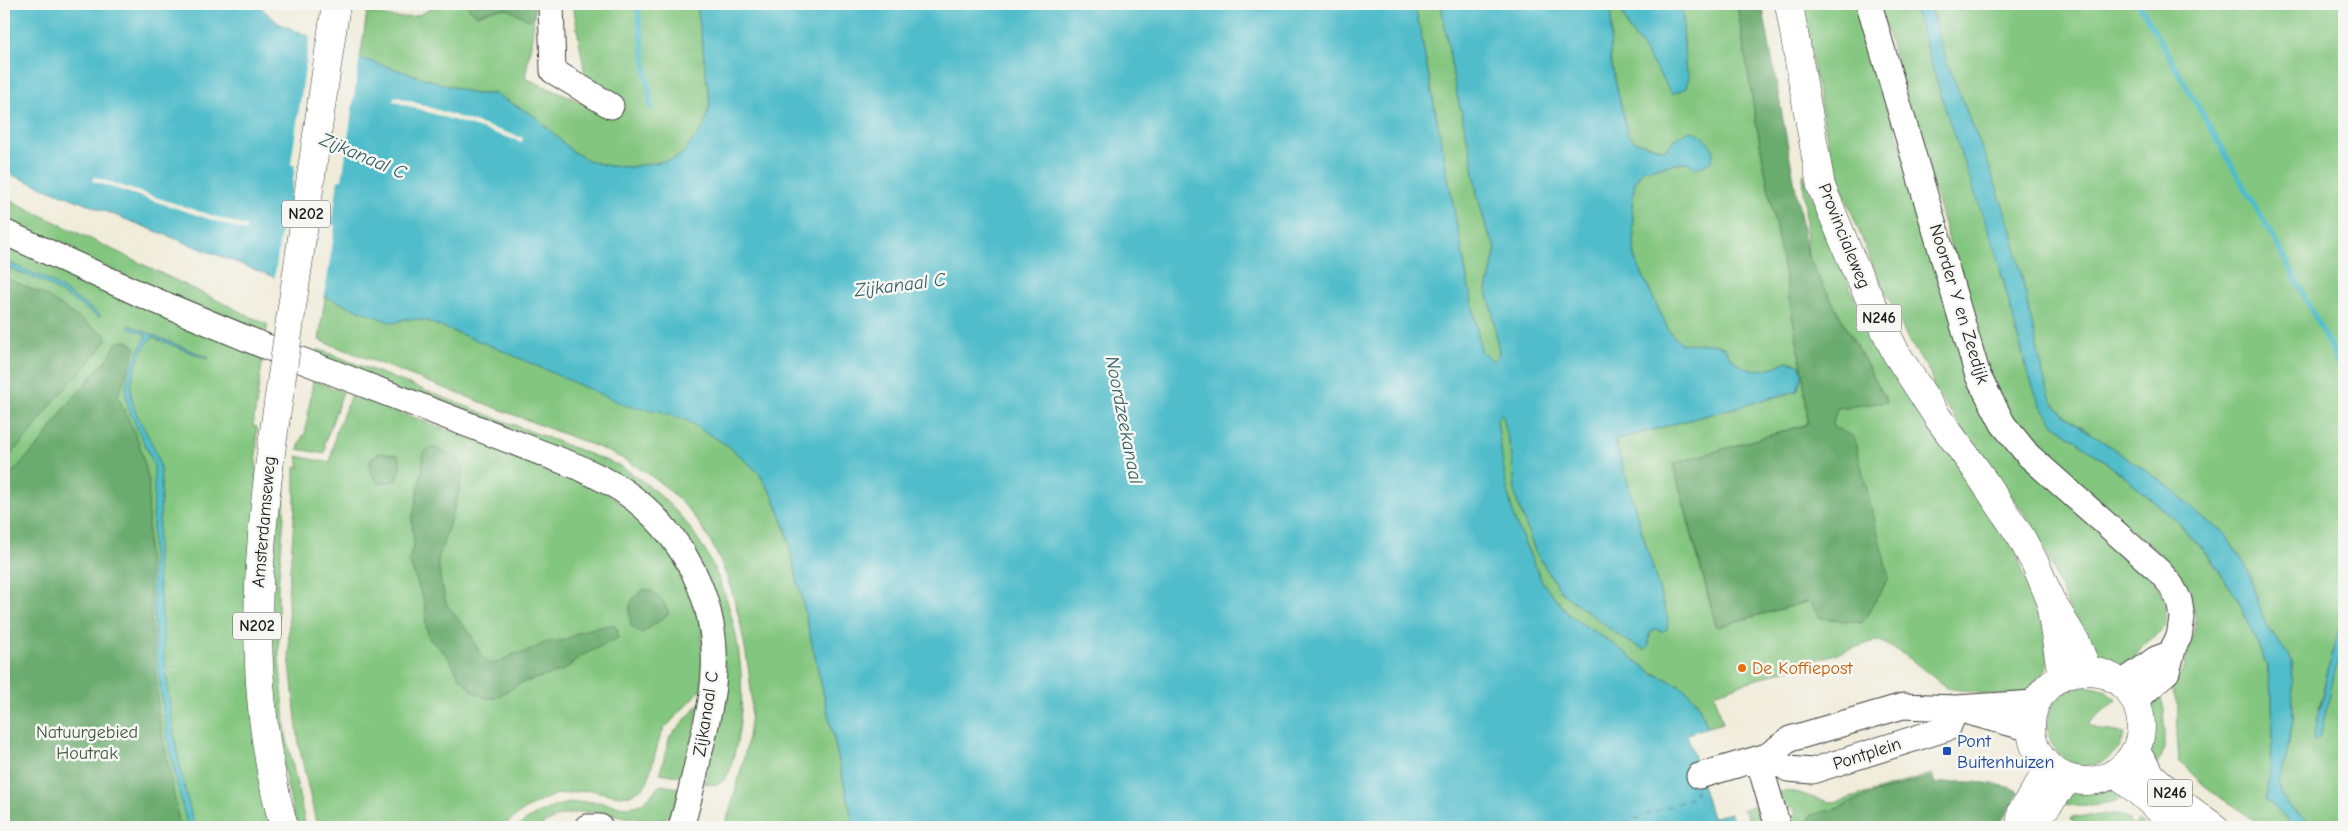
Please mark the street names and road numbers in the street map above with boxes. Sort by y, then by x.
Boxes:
street label: Provincialeweg [1813,180,1875,292]
road number: N202 [282,200,330,228]
street label: Noorder Y en Zeedijk [1925,222,1993,387]
road number: N246 [1856,304,1902,332]
street label: Amsterdamseweg [248,455,280,589]
road number: N202 [233,612,281,640]
street label: Zijkanaal C [689,670,723,758]
street label: Pontplein [1830,733,1904,775]
road number: N246 [2148,780,2192,806]

